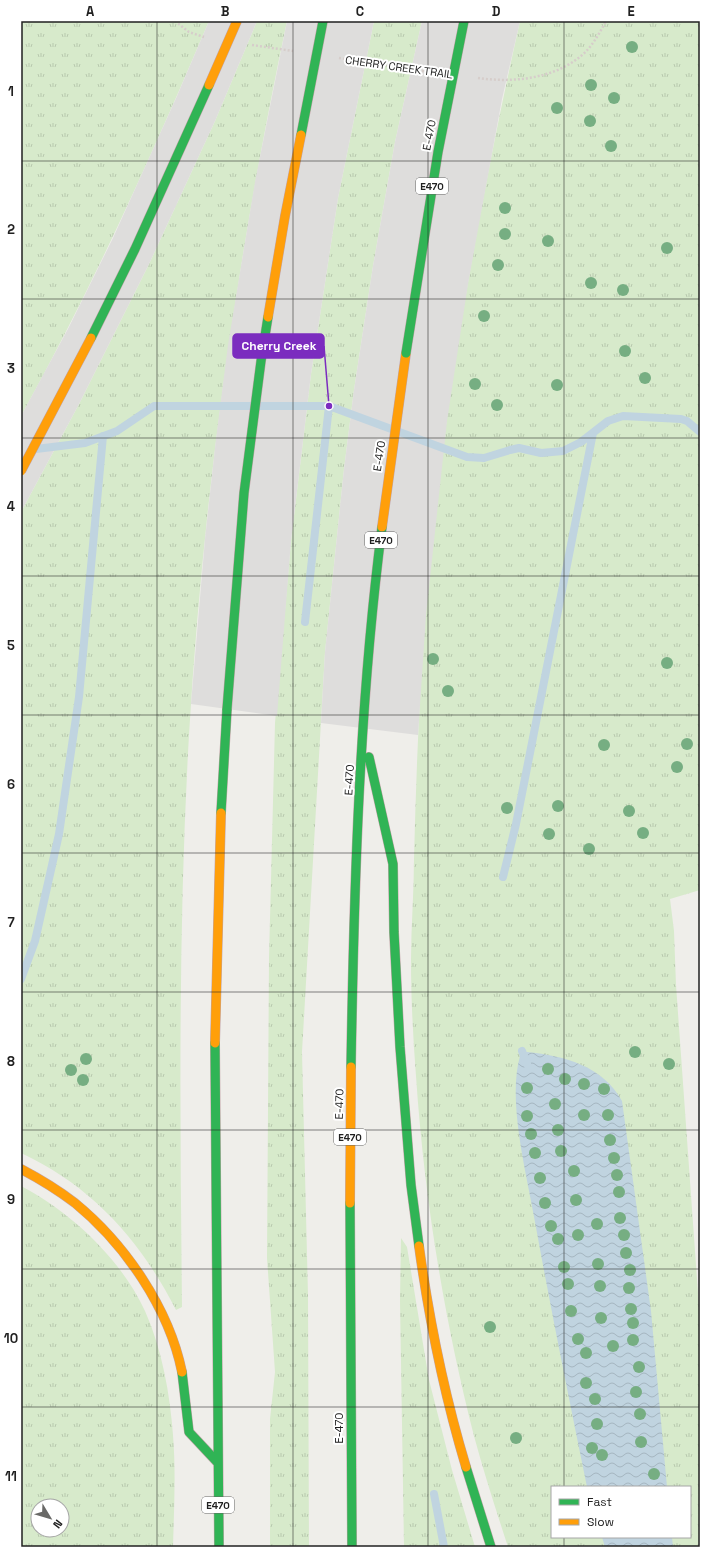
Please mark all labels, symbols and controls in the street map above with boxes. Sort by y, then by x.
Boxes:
text: A [86,3,95,20]
text: B [221,3,230,20]
text: C [356,3,364,20]
text: D [492,3,501,20]
text: E [627,3,635,20]
street label: CHERRY CREEK TRAIL [344,53,454,81]
text: 1 [8,83,14,100]
street label: E-470 [419,119,439,151]
road number: E470 [416,178,448,194]
text: 2 [7,221,15,238]
callout: Cherry Creek [233,334,324,358]
text: Cherry Creek [242,338,317,354]
text: 3 [7,360,15,377]
street label: E-470 [370,440,388,472]
text: 4 [7,498,15,515]
road number: E470 [365,532,397,548]
text: 5 [7,637,15,654]
street label: E-470 [341,764,357,796]
text: 6 [7,776,15,793]
text: 7 [7,914,15,931]
text: 8 [7,1053,15,1070]
street label: E-470 [332,1088,346,1120]
road number: E470 [334,1129,366,1145]
text: 9 [7,1191,15,1208]
text: 10 [4,1330,18,1347]
street label: E-470 [332,1413,346,1443]
text: 11 [5,1468,17,1485]
legend [551,1486,691,1538]
text: Fast [587,1494,612,1510]
road number: E470 [202,1497,234,1513]
north arrow [30,1498,70,1538]
text: Slow [587,1514,614,1530]
text: N [50,1517,66,1531]

